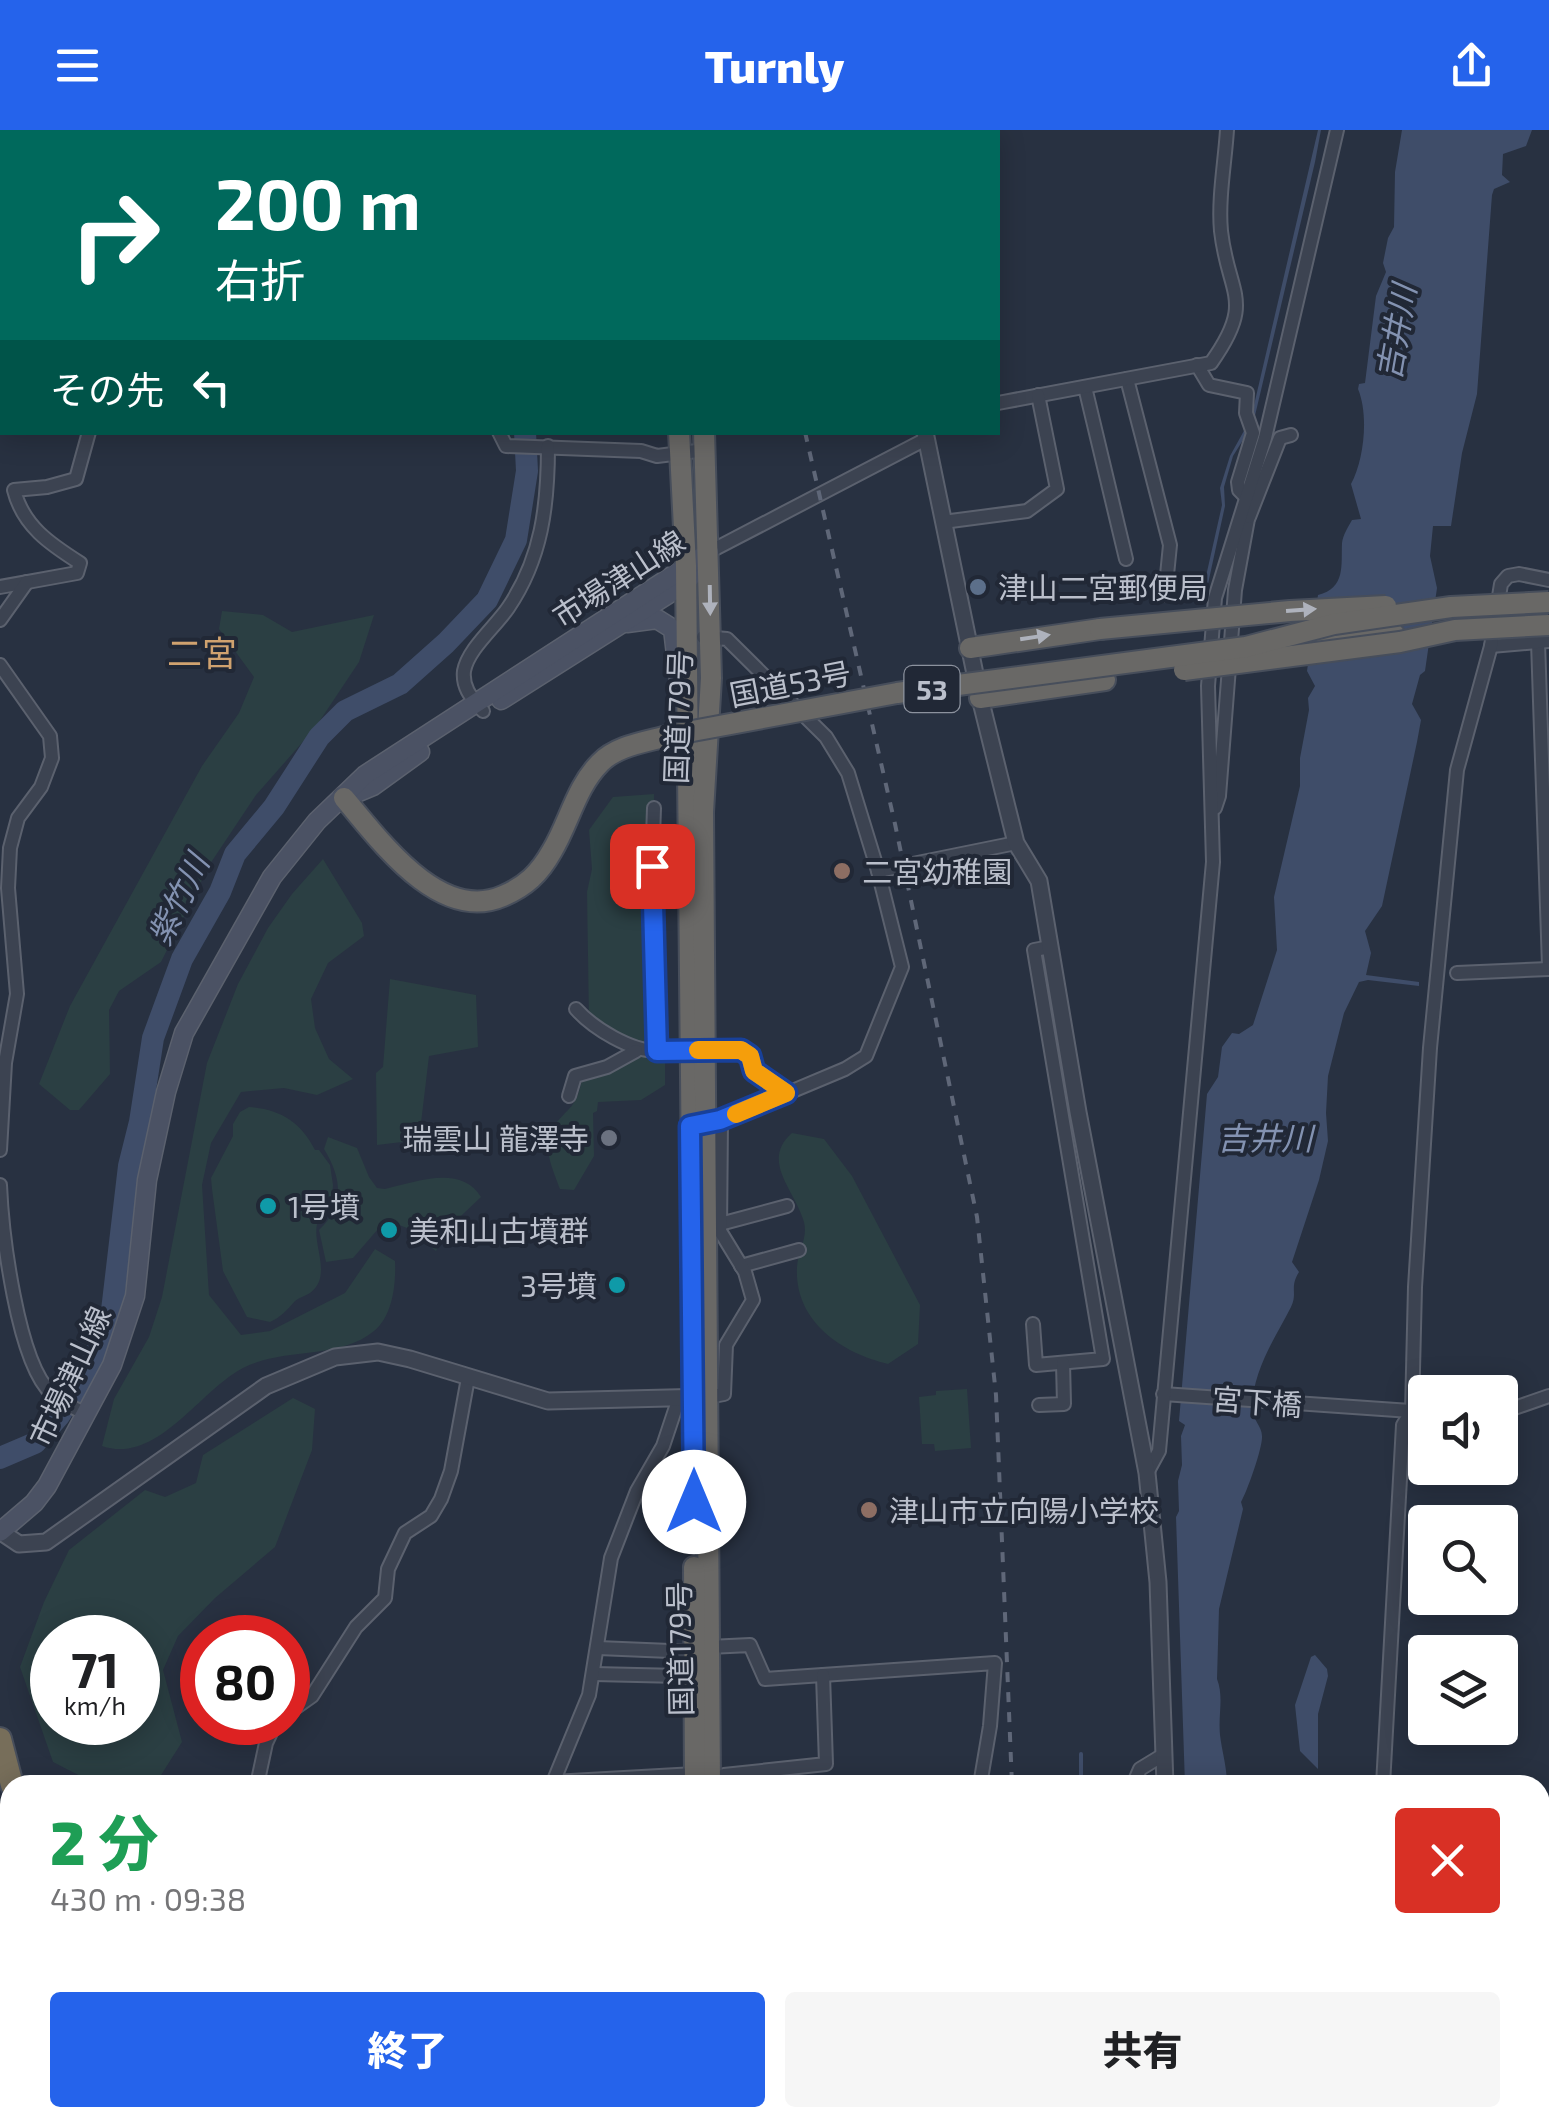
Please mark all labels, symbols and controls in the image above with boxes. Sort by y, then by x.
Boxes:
icon: menu [50,38,105,93]
text: Turnly [705,38,844,92]
icon: share [1444,38,1499,93]
text: 200 m [215,160,421,244]
icon: right [50,170,180,300]
text: 右折 [215,252,305,306]
water label: 吉井川 [1368,278,1423,383]
icon: left [184,360,239,415]
text: その先 [50,366,164,412]
street label: 市場津山線 [545,522,691,634]
place label: 津山二宮郵便局 [998,569,1208,605]
marker: 津山二宮郵便局 [967,576,989,598]
one-way arrow [702,584,718,616]
one-way arrow [1286,602,1318,618]
one-way arrow [1019,629,1051,644]
district label: 二宮 [167,631,237,673]
street label: 国道179号 [657,649,697,785]
street label: 国道53号 [726,654,854,712]
road number: 53 [904,666,960,712]
pin [610,824,695,909]
icon: arrive [625,839,680,894]
water label: 紫竹川 [139,845,216,950]
place label: 二宮幼稚園 [862,853,1012,889]
marker: 二宮幼稚園 [831,860,853,882]
water label: 吉井川 [1217,1118,1316,1156]
place label: 瑞雲山 龍澤寺 [402,1120,589,1156]
marker: 瑞雲山 龍澤寺 [598,1127,620,1149]
place label: 1号墳 [288,1188,360,1224]
marker: 1号墳 [257,1195,279,1217]
place label: 美和山古墳群 [409,1212,589,1248]
marker: 美和山古墳群 [378,1219,400,1241]
place label: 3号墳 [520,1267,597,1303]
marker: 3号墳 [606,1274,628,1296]
street label: 市場津山線 [21,1300,117,1452]
map controls [1408,1375,1518,1745]
button: sound [1408,1375,1518,1485]
street label: 宮下橋 [1211,1380,1303,1422]
position arrow [642,1450,746,1554]
place label: 津山市立向陽小学校 [889,1492,1159,1528]
marker: 津山市立向陽小学校 [858,1499,880,1521]
button: search [1408,1505,1518,1615]
street label: 国道179号 [660,1581,698,1717]
speed limit sign: 80 [180,1615,310,1745]
button: layers [1408,1635,1518,1745]
text: 71 [71,1638,119,1698]
text: km/h [64,1690,126,1720]
text: 2 分 [50,1805,158,1877]
button: close [1395,1808,1500,1913]
text: 430 m · 09:38 [50,1879,246,1917]
button: 終了 [50,1992,765,2107]
button: 共有 [785,1992,1500,2107]

